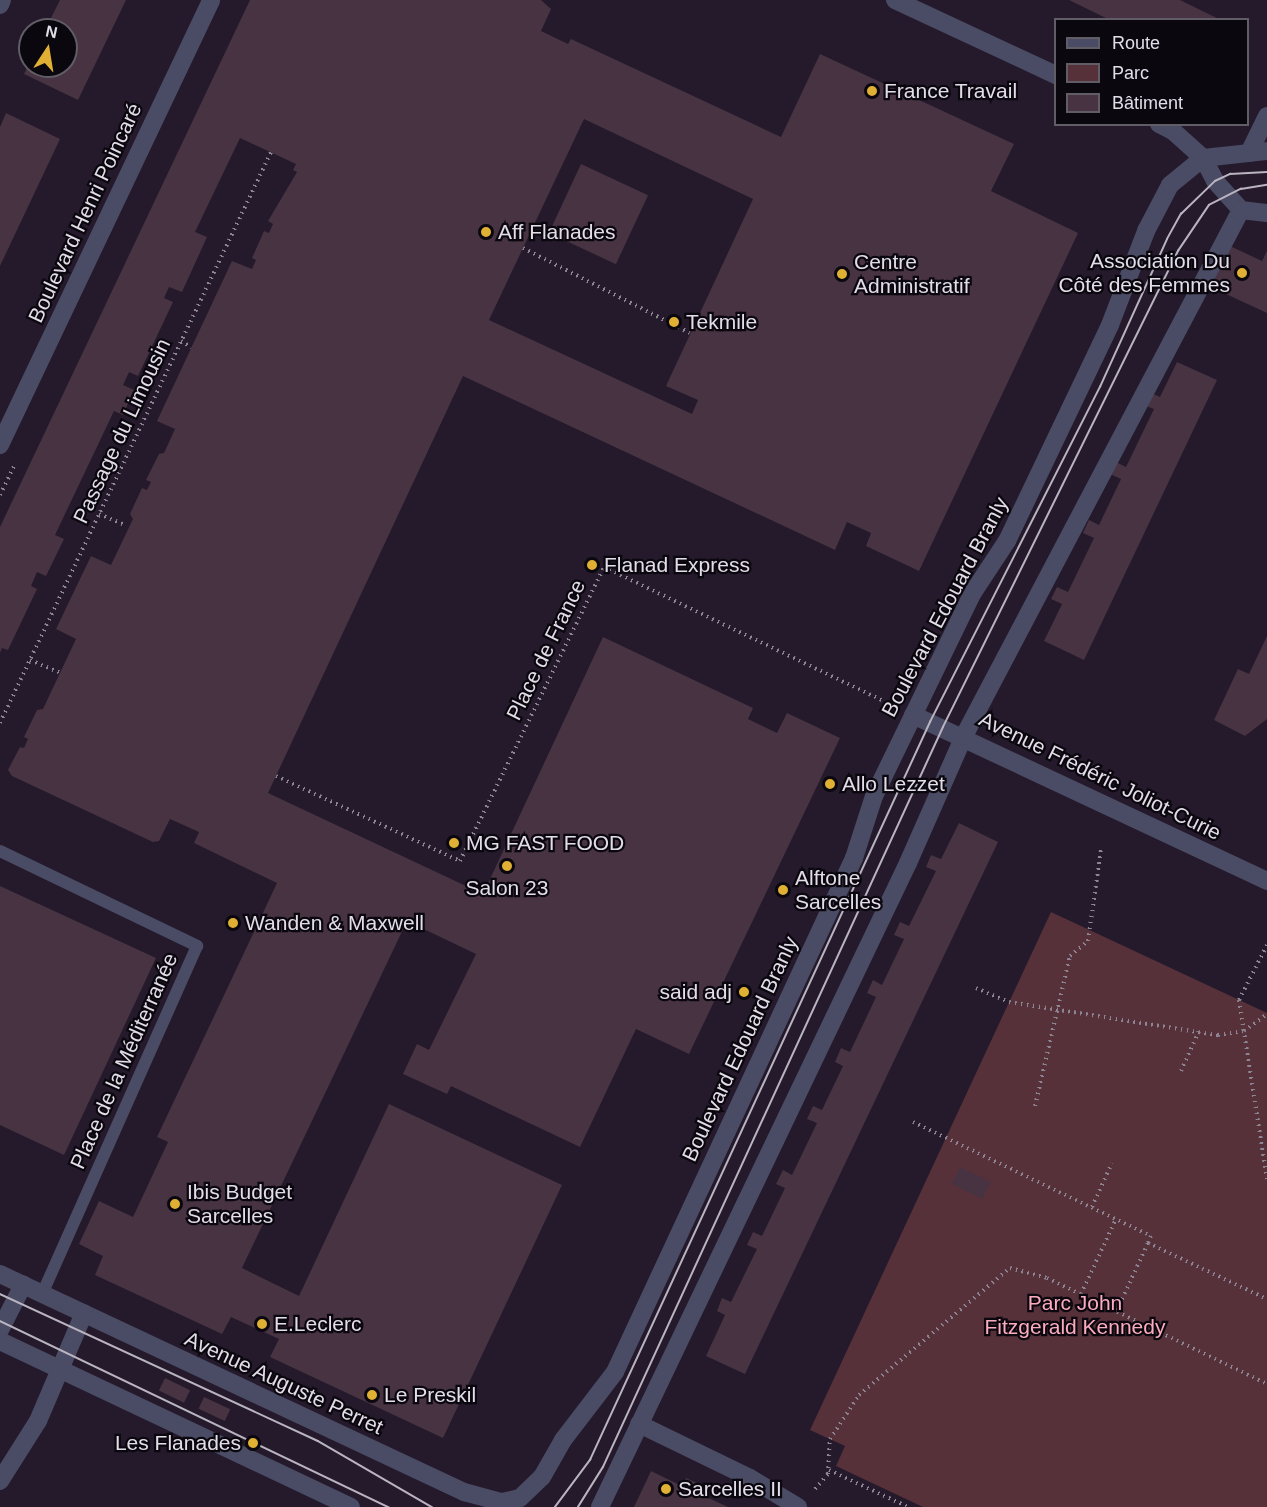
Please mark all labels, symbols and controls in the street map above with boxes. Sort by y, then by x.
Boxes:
north arrow [18,18,78,78]
legend [1054,18,1249,126]
text: N [44,22,59,41]
text: Route [1112,33,1160,53]
text: Parc [1112,63,1149,83]
place label: France Travail [884,78,1017,104]
marker: France Travail [865,84,879,98]
text: Bâtiment [1112,93,1183,113]
street label: Boulevard Henri Poincaré [23,99,147,327]
place label: Aff Flanades [498,219,616,245]
marker: Aff Flanades [479,225,493,239]
place label: Association Du Côté des Femmes [1058,248,1230,298]
place label: Centre Administratif [854,249,970,299]
marker: Association Du Côté des Femmes [1235,266,1249,280]
marker: Centre Administratif [835,267,849,281]
place label: Tekmile [686,309,757,335]
marker: Tekmile [667,315,681,329]
street label: Passage du Limousin [68,335,176,527]
street label: Boulevard Edouard Branly [876,493,1014,721]
place label: Flanad Express [604,552,750,578]
marker: Flanad Express [585,558,599,572]
street label: Place de France [501,576,591,724]
street label: Avenue Frédéric Joliot-Curie [975,706,1225,846]
place label: Allo Lezzet [842,771,945,797]
marker: Allo Lezzet [823,777,837,791]
place label: MG FAST FOOD [466,830,625,856]
marker: MG FAST FOOD [447,836,461,850]
marker: Salon 23 [500,859,514,873]
place label: Alftone Sarcelles [795,865,881,915]
place label: Salon 23 [466,875,548,901]
marker: Alftone Sarcelles [776,883,790,897]
place label: Wanden & Maxwell [245,910,424,936]
marker: Wanden & Maxwell [226,916,240,930]
street label: Boulevard Edouard Branly [677,933,803,1165]
street label: Place de la Méditerranée [65,949,183,1173]
place label: said adj [660,979,732,1005]
marker: said adj [737,985,751,999]
place label: Ibis Budget Sarcelles [187,1179,292,1229]
marker: Ibis Budget Sarcelles [168,1197,182,1211]
park label: Parc John Fitzgerald Kennedy [985,1290,1165,1340]
place label: E.Leclerc [274,1311,362,1337]
marker: E.Leclerc [255,1317,269,1331]
street label: Avenue Auguste Perret [180,1326,388,1440]
place label: Le Preskil [384,1382,476,1408]
marker: Le Preskil [365,1388,379,1402]
place label: Les Flanades [115,1430,241,1456]
marker: Les Flanades [246,1436,260,1450]
place label: Sarcelles II [678,1476,782,1502]
marker: Sarcelles II [659,1482,673,1496]

